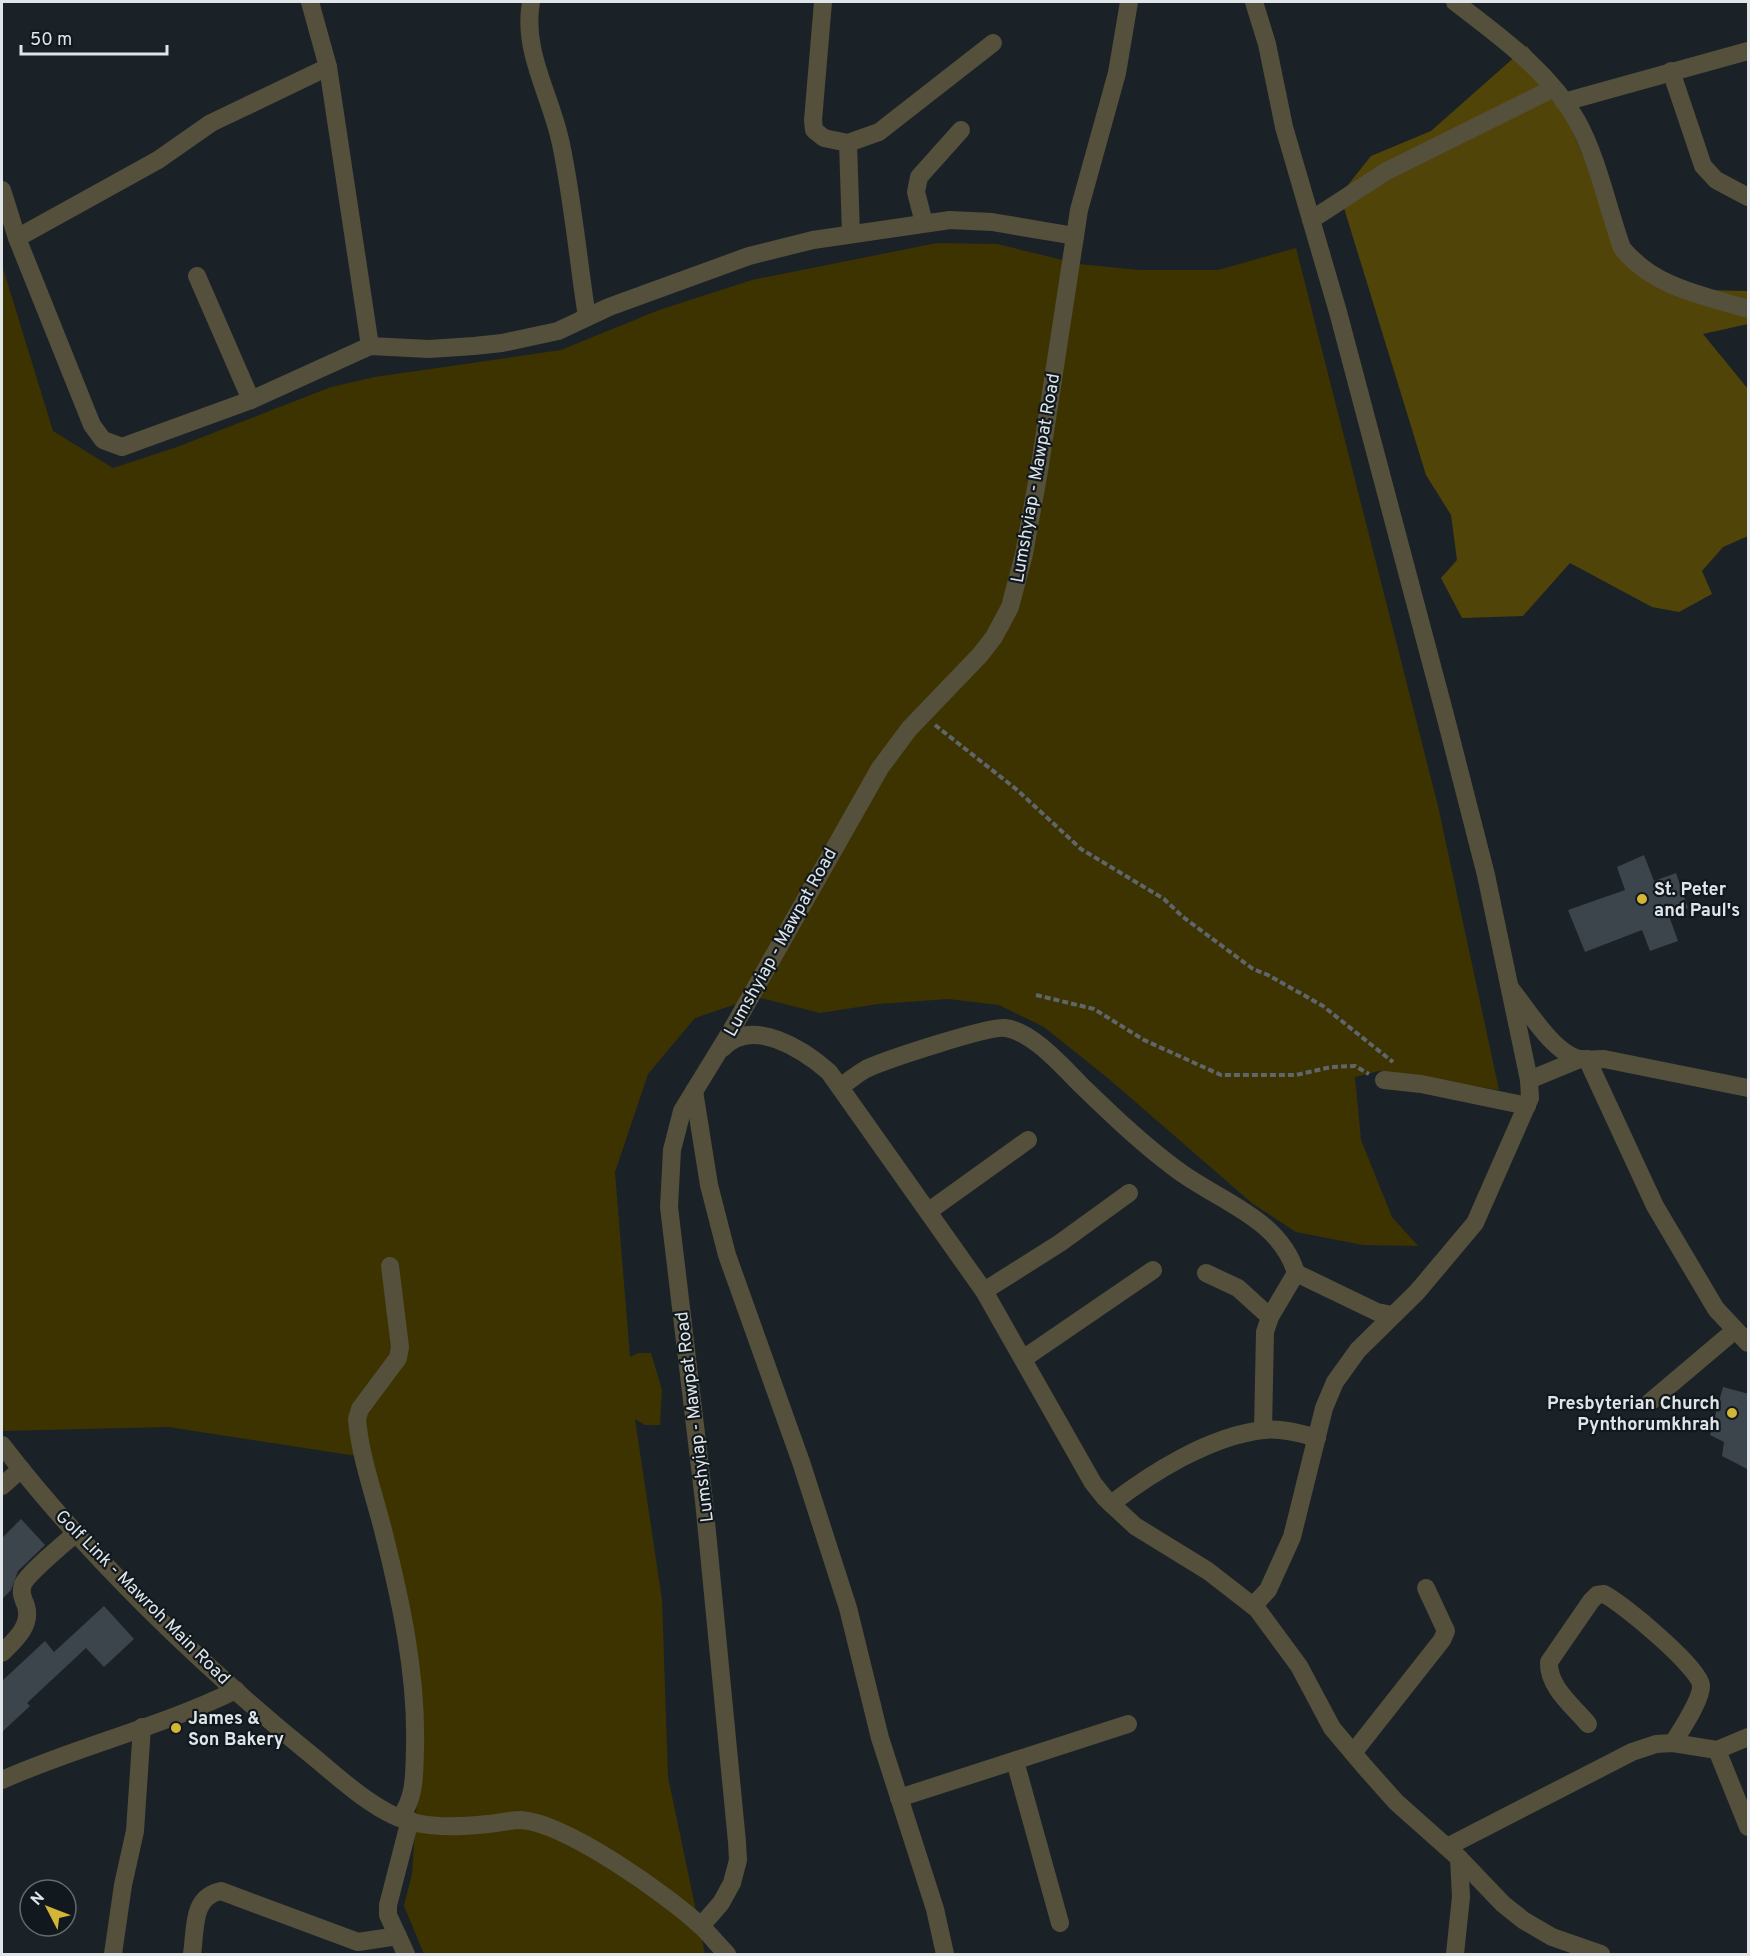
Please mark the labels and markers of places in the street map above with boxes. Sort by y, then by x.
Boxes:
place label: St. Peter and Paul's [1654,879,1740,923]
marker: St. Peter and Paul's [1635,892,1649,906]
place label: Presbyterian Church Pynthorumkhrah [1547,1393,1720,1437]
marker: Presbyterian Church Pynthorumkhrah [1725,1406,1739,1420]
place label: James & Son Bakery [188,1708,284,1752]
marker: James & Son Bakery [169,1721,183,1735]

